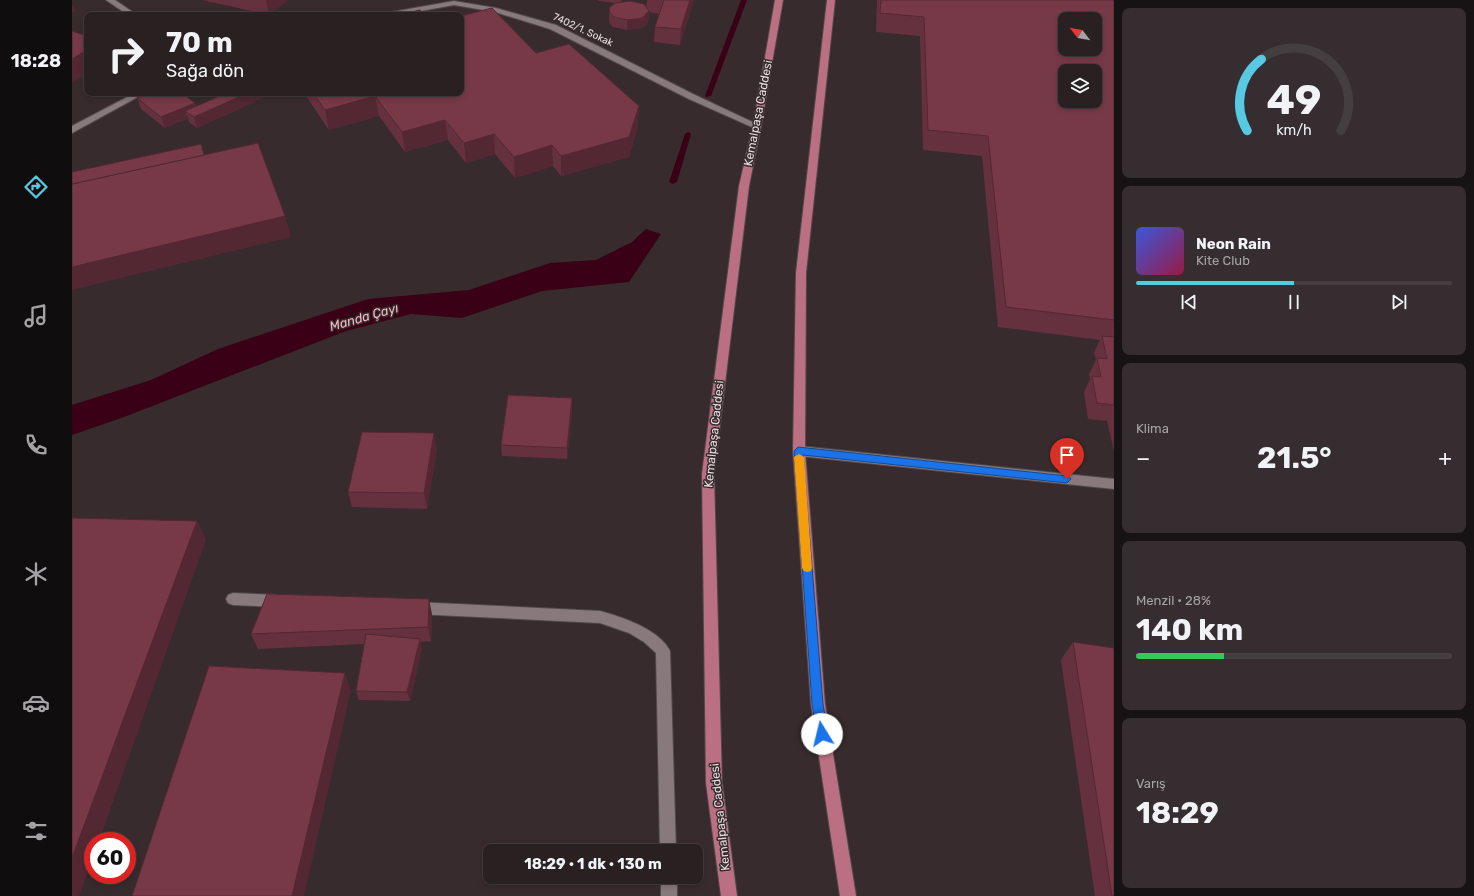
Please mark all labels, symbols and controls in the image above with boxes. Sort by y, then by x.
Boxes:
street label: 7402/1. Sokak [551,11,616,50]
north arrow [1058,12,1102,56]
map controls [1058,12,1102,108]
text: 70 m [166,26,233,59]
icon: right [100,28,152,80]
text: 18:28 [11,50,61,72]
street label: Kemalpaşa Caddesi [741,59,775,167]
text: Sağa dön [166,60,244,82]
button: layers [1058,64,1102,108]
text: 49 [1267,75,1321,124]
text: km/h [1276,121,1312,138]
icon: directions [22,173,50,201]
text: Neon Rain [1196,235,1271,253]
text: Kite Club [1196,253,1250,268]
icon: previous [1178,291,1200,313]
icon: pause [1283,291,1305,313]
icon: next [1388,291,1410,313]
water label: Manda Çayı [328,300,400,334]
icon: music [22,302,50,330]
street label: Kemalpaşa Caddesi [701,380,727,488]
text: Klima [1136,421,1169,436]
icon: phone [22,431,50,459]
pin [1050,438,1084,479]
text: 21.5° [1257,440,1332,476]
icon: arrive [1056,444,1078,466]
text: − [1136,445,1150,472]
text: + [1438,445,1452,472]
icon: climate [22,560,50,588]
text: Menzil · 28% [1136,593,1211,608]
text: 140 km [1136,612,1243,648]
icon: car [22,689,50,717]
position arrow [801,713,843,755]
street label: Kemalpaşa Caddesi [707,763,733,871]
text: Varış [1136,776,1166,791]
text: 18:29 [1136,795,1219,831]
icon: filters [22,817,50,845]
speed limit sign: 60 [84,832,136,884]
text: 18:29 · 1 dk · 130 m [524,855,662,873]

